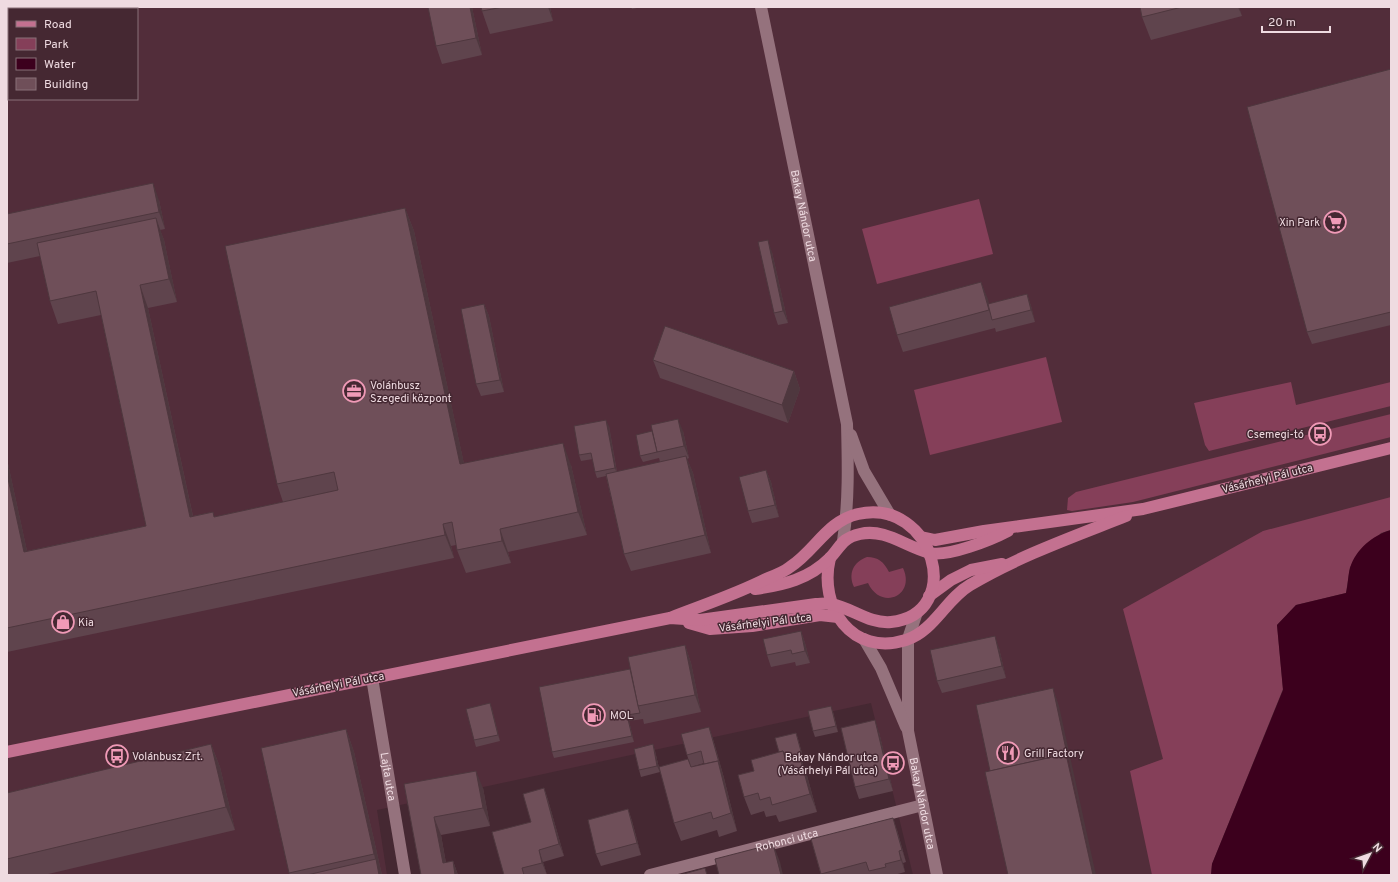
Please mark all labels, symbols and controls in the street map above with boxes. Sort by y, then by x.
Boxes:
legend [8,8,138,100]
scale bar [1262,8,1330,34]
text: 20 m [1268,15,1296,31]
text: Road [44,17,72,33]
text: Park [44,37,69,53]
text: Water [44,57,76,73]
text: Building [44,77,88,93]
street label: Bakay Nándor utca [787,169,819,263]
supermarket icon: Xin Park [1322,209,1348,235]
place label: Xin Park [1279,216,1320,230]
office icon: Volánbusz Szegedi központ [341,378,367,404]
place label: Volánbusz Szegedi központ [370,379,452,406]
bus stop icon: Csemegi-tó [1307,421,1333,447]
place label: Csemegi-tó [1247,428,1304,442]
street label: Vásárhelyi Pál utca [1220,461,1314,497]
shop icon: Kia [50,609,76,635]
street label: Vásárhelyi Pál utca [718,610,812,636]
place label: Kia [78,616,94,630]
street label: Vásárhelyi Pál utca [291,669,386,701]
fuel station icon: MOL [581,702,607,728]
place label: MOL [610,709,633,723]
restaurant icon: Grill Factory [995,740,1021,766]
bus stop icon: Volánbusz Zrt. [104,743,130,769]
place label: Grill Factory [1024,747,1084,761]
place label: Volánbusz Zrt. [132,750,203,764]
bus stop icon: Bakay Nándor utca (Vásárhelyi Pál utca) [880,750,906,776]
street label: Lajta utca [377,751,399,802]
place label: Bakay Nándor utca (Vásárhelyi Pál utca) [778,751,878,778]
street label: Bakay Nándor utca [905,756,938,851]
street label: Rohonci utca [754,826,820,856]
north arrow [1350,834,1390,874]
text: N [1369,841,1385,856]

